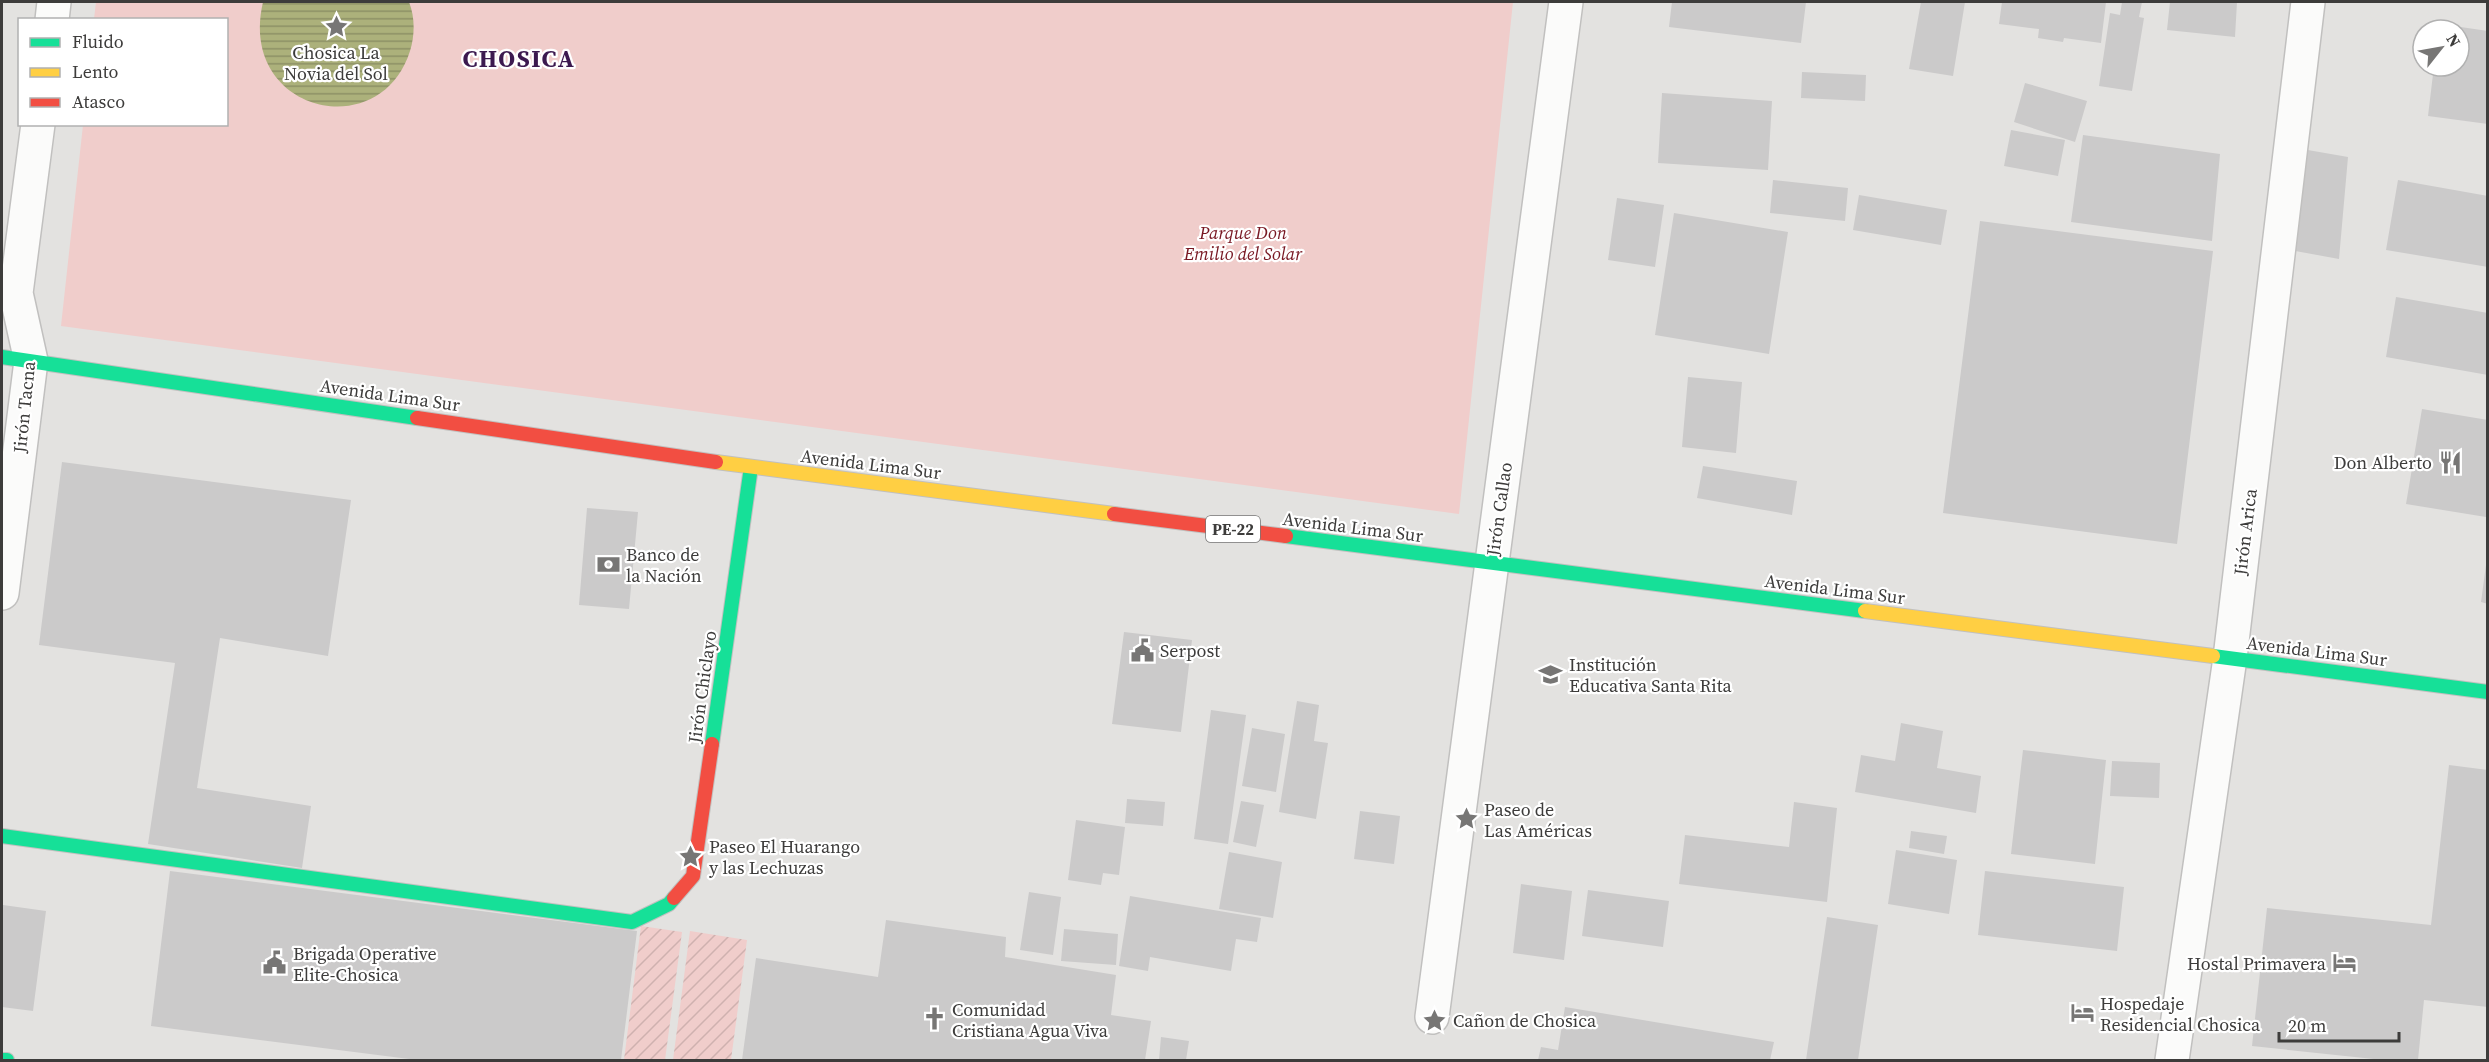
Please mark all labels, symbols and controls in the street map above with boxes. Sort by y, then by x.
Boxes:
place icon: Chosica La Novia del Sol [323,13,349,39]
legend [18,18,228,126]
north arrow [2411,18,2471,78]
text: Fluido [72,29,124,54]
text: N [2441,30,2466,51]
place label: Chosica La Novia del Sol [284,40,388,86]
district label: CHOSICA [462,42,576,75]
text: Lento [72,59,119,84]
text: Atasco [72,89,125,114]
park label: Parque Don Emilio del Solar [1183,220,1303,266]
street label: Jirón Tacna [7,359,41,455]
street label: Avenida Lima Sur [318,373,462,417]
street label: Avenida Lima Sur [799,443,943,485]
restaurant icon: Don Alberto [2437,449,2463,475]
place label: Don Alberto [2334,450,2432,475]
street label: Jirón Callao [1480,460,1518,558]
street label: Jirón Arica [2227,486,2263,578]
street label: Avenida Lima Sur [1281,506,1425,548]
road number: PE-22 [1206,516,1260,542]
place label: Banco de la Nación [626,542,702,588]
bank icon: Banco de la Nación [595,551,621,577]
street label: Avenida Lima Sur [1763,568,1907,610]
street label: Jirón Chiclayo [682,629,722,746]
street label: Avenida Lima Sur [2245,630,2389,672]
public building icon: Serpost [1129,637,1155,663]
place label: Serpost [1160,638,1220,663]
place label: Institución Educativa Santa Rita [1569,652,1732,698]
school or university icon: Institución Educativa Santa Rita [1538,661,1564,687]
place label: Paseo de Las Américas [1484,797,1592,843]
place icon: Paseo de Las Américas [1453,806,1479,832]
place label: Paseo El Huarango y las Lechuzas [709,834,860,880]
place icon: Paseo El Huarango y las Lechuzas [678,843,704,869]
place label: Brigada Operative Elite-Chosica [293,941,437,987]
public building icon: Brigada Operative Elite-Chosica [262,950,288,976]
hotel icon: Hostal Primavera [2331,950,2357,976]
place label: Hostal Primavera [2187,951,2327,976]
place label: Hospedaje Residencial Chosica [2100,991,2261,1037]
place label: Comunidad Cristiana Agua Viva [952,997,1109,1043]
hotel icon: Hospedaje Residencial Chosica [2069,1000,2095,1026]
scale bar [2279,1005,2399,1043]
church icon: Comunidad Cristiana Agua Viva [921,1006,947,1032]
place icon: Cañon de Chosica [1422,1007,1448,1033]
place label: Cañon de Chosica [1453,1008,1597,1033]
text: 20 m [2288,1013,2326,1038]

